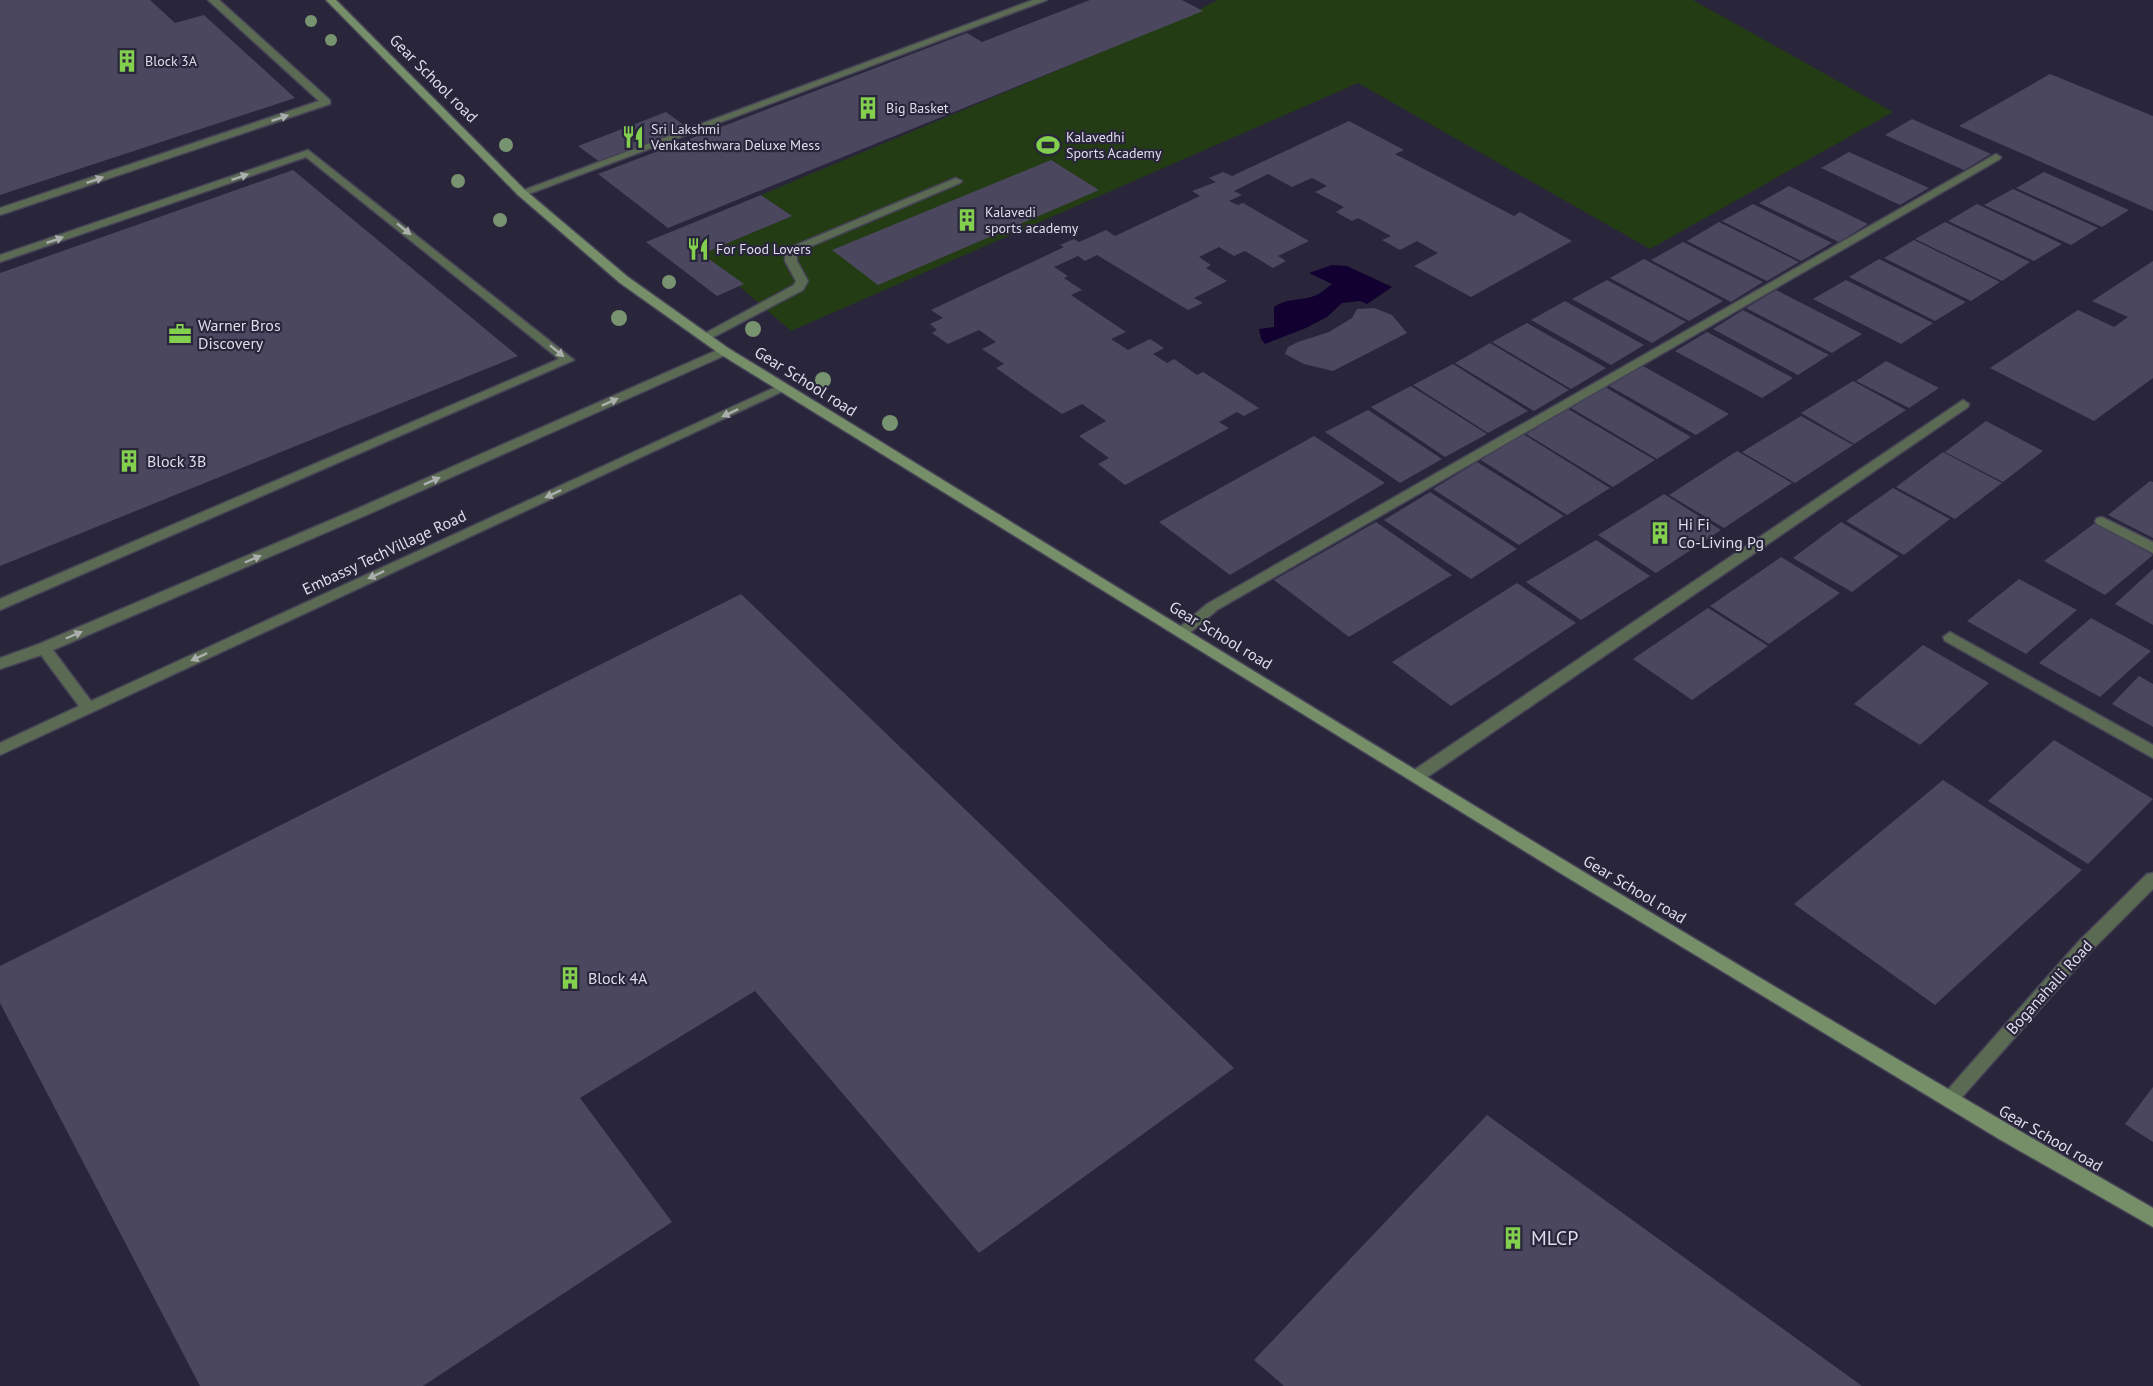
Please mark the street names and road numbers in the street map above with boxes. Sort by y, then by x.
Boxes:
street label: Gear School road [386,30,482,126]
street label: Gear School road [751,342,861,420]
street label: Embassy TechVillage Road [299,505,469,599]
street label: Gear School road [1166,596,1276,674]
street label: Gear School road [1580,850,1690,928]
street label: Boganahalli Road [2002,936,2096,1038]
street label: Gear School road [1995,1100,2107,1176]

